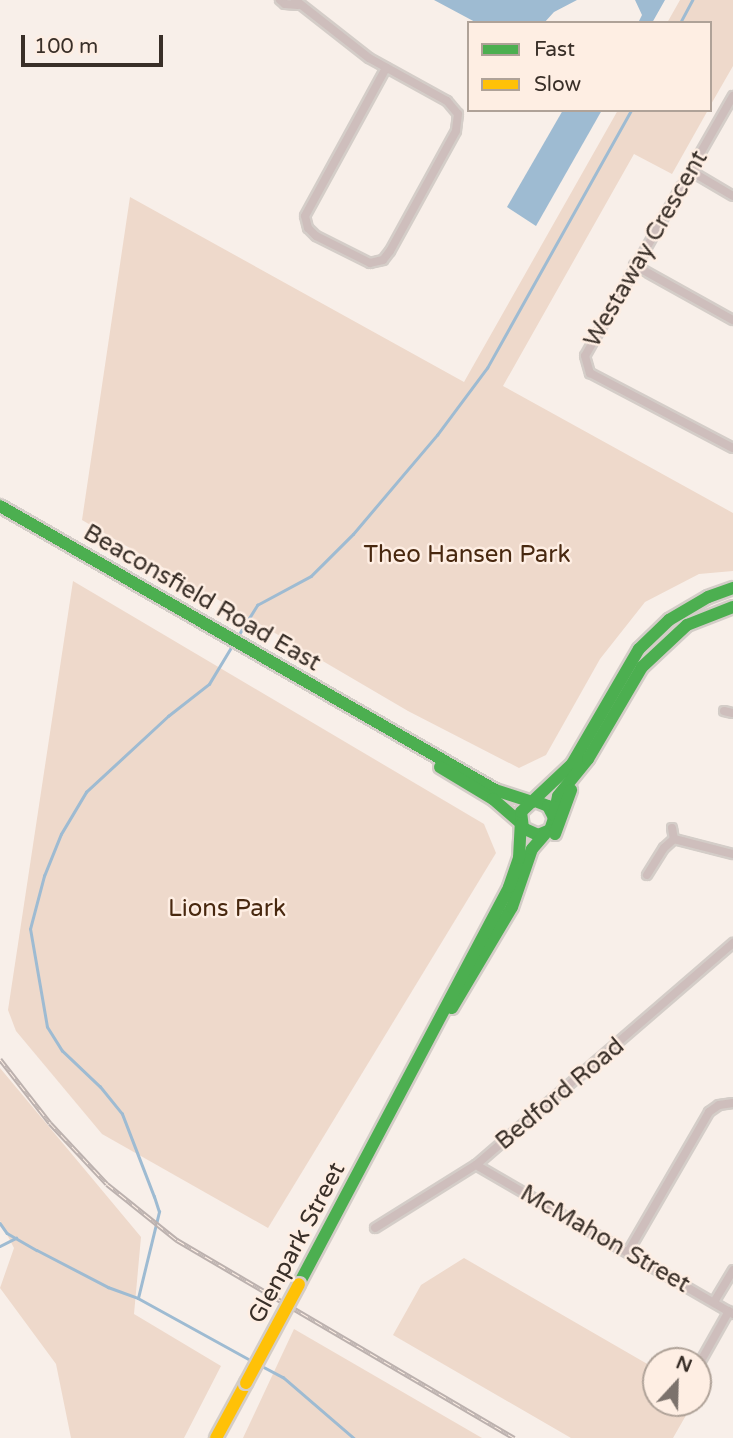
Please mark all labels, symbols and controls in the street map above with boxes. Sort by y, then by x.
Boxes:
scale bar [24,21,166,65]
legend [467,21,712,112]
text: 100 m [34,34,98,59]
text: Fast [534,37,575,62]
text: Slow [534,72,581,97]
street label: Westaway Crescent [578,146,714,352]
street label: Beaconsfield Road East [78,518,326,678]
park label: Theo Hansen Park [364,541,570,569]
park label: Lions Park [168,895,286,923]
street label: Bedford Road [490,1032,630,1156]
street label: Glenpark Street [242,1158,352,1328]
street label: McMahon Street [515,1179,695,1299]
north arrow [642,1347,712,1417]
text: N [673,1351,695,1377]

